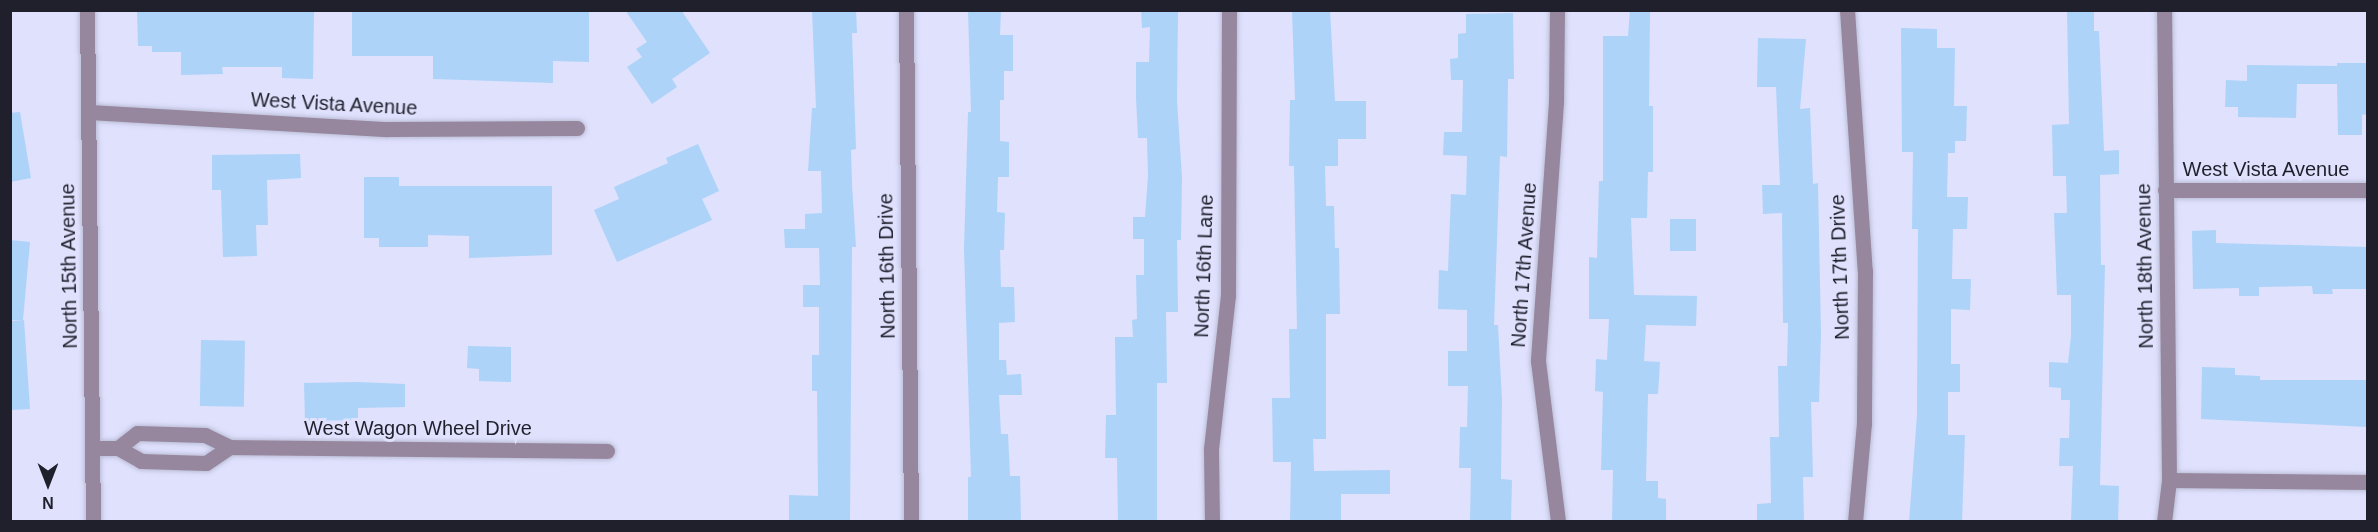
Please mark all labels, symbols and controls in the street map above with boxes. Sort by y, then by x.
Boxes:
street label: West Vista Avenue [250,88,418,120]
street label: West Vista Avenue [2182,157,2350,181]
street label: North 17th Avenue [1506,181,1542,349]
street label: North 15th Avenue [56,183,82,349]
street label: North 18th Avenue [2132,183,2158,349]
street label: North 16th Drive [874,193,900,339]
street label: North 16th Lane [1190,194,1218,338]
street label: North 17th Drive [1825,194,1855,340]
street label: West Wagon Wheel Drive [304,416,532,440]
north arrow [18,454,78,514]
text: N [42,494,54,511]

